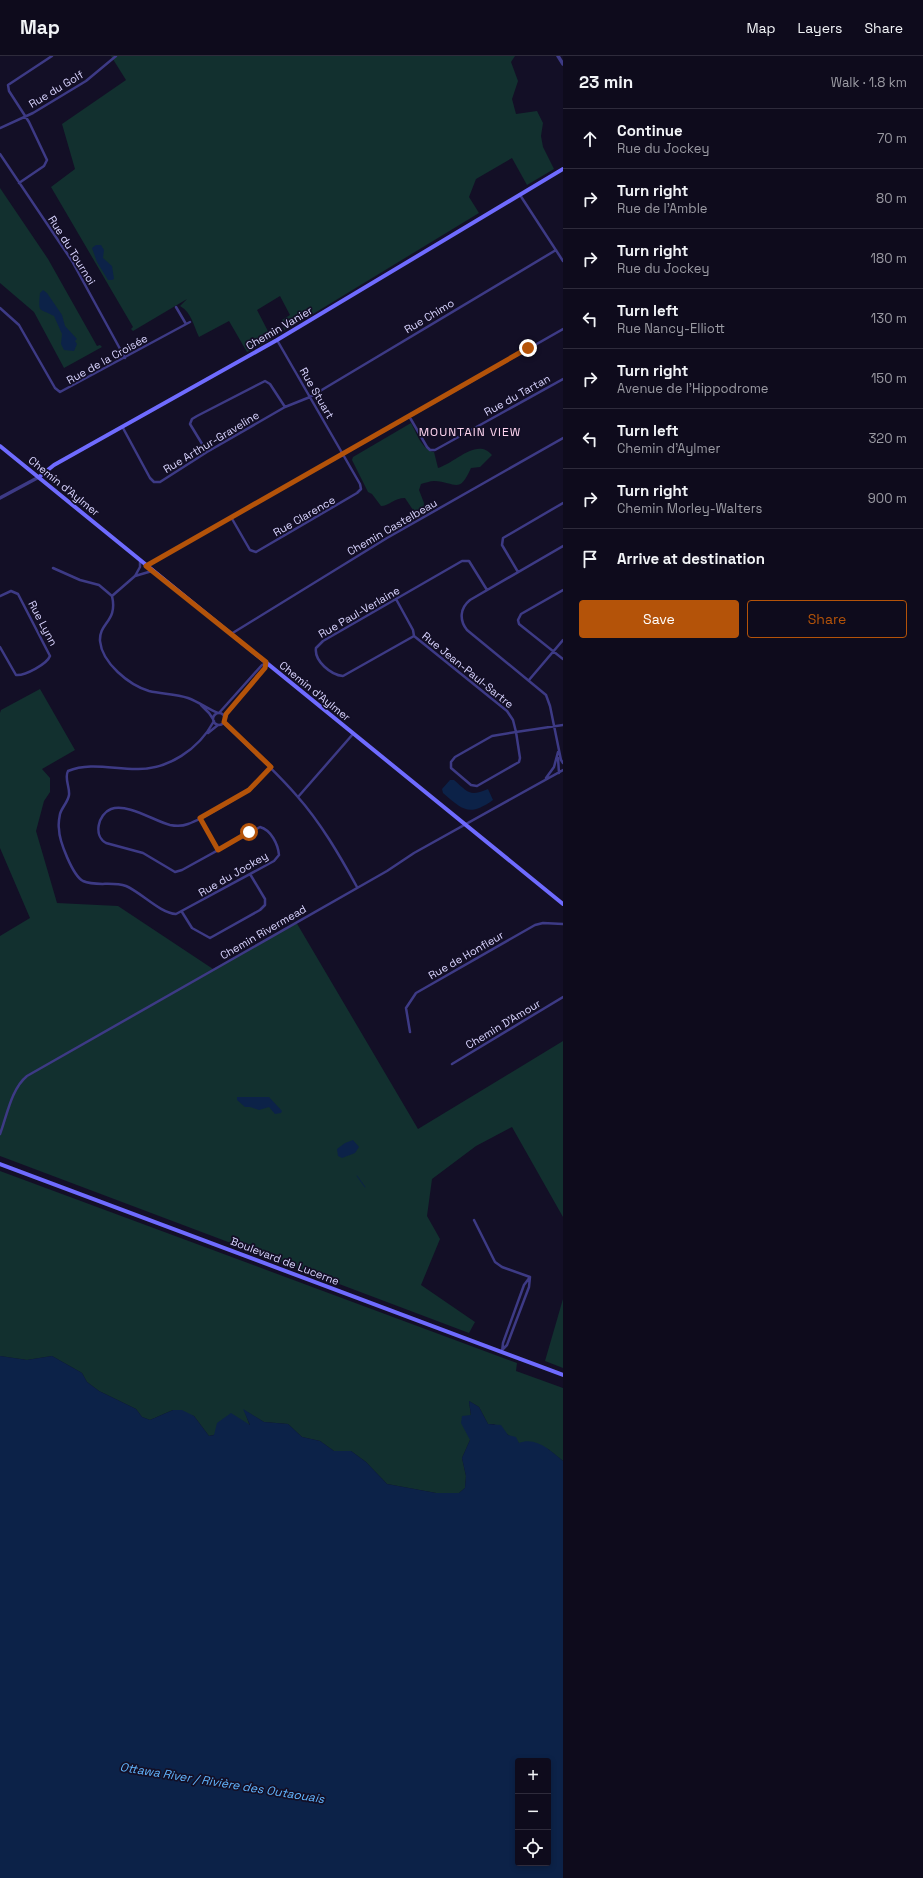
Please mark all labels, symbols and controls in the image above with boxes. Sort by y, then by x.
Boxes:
text: Map [20,15,60,40]
text: Map [746,19,776,37]
text: Layers [798,19,842,37]
text: Share [864,19,903,37]
street label: Rue du Golf [26,67,86,111]
text: 23 min [579,71,633,93]
text: Walk · 1.8 km [831,74,907,91]
text: Continue [617,121,683,140]
icon: ahead [579,128,601,150]
text: 70 m [877,130,907,147]
text: Rue du Jockey [617,140,709,157]
text: Turn right [617,181,688,200]
icon: right [579,188,601,210]
text: 80 m [876,190,907,207]
text: Rue de l'Amble [617,200,708,217]
street label: Rue du Tournoi [45,213,99,287]
text: Turn right [617,241,688,260]
icon: right [579,248,601,270]
text: 180 m [871,250,907,267]
text: Rue du Jockey [617,260,709,277]
street label: Rue Chimo [401,296,457,336]
text: Turn left [617,301,679,320]
street label: Chemin Vanier [243,303,315,353]
icon: left [579,308,601,330]
text: 130 m [871,310,907,327]
text: Rue Nancy-Elliott [617,320,725,337]
street label: Rue de la Croisée [64,331,150,387]
route end [519,339,537,357]
text: Turn right [617,361,688,380]
street label: Rue Stuart [297,365,337,421]
icon: right [579,368,601,390]
text: 150 m [871,370,907,387]
street label: Rue du Tartan [481,371,553,419]
text: Avenue de l'Hippodrome [617,380,769,397]
street label: Rue Arthur-Graveline [160,408,262,476]
text: Turn left [617,421,679,440]
district label: MOUNTAIN VIEW [419,424,521,440]
icon: left [579,428,601,450]
text: 320 m [868,430,907,447]
text: Chemin d'Aylmer [617,440,720,457]
street label: Chemin d'Aylmer [26,453,102,519]
text: Turn right [617,481,688,500]
icon: right [579,488,601,510]
text: 900 m [868,490,907,507]
street label: Rue Clarence [270,493,338,539]
street label: Chemin Castelbeau [344,496,440,558]
text: Chemin Morley-Walters [617,500,762,517]
icon: arrive [579,548,601,570]
text: Arrive at destination [617,549,765,568]
street label: Rue Paul-Verlaine [316,583,402,641]
street label: Rue Lynn [25,598,61,648]
button: Save [579,600,739,638]
button: Share [747,600,907,638]
street label: Rue Jean-Paul-Sartre [419,629,517,711]
street label: Chemin d'Aylmer [277,658,353,724]
route start [240,823,258,841]
street label: Rue du Jockey [196,848,270,900]
street label: Chemin Rivermead [217,902,309,962]
street label: Rue de Honfleur [426,928,506,982]
street label: Chemin D'Amour [463,996,543,1052]
street label: Boulevard de Lucerne [229,1234,341,1288]
map controls [515,1758,551,1866]
button: + [515,1758,551,1794]
water label: Ottawa River / Rivière des Outaouais [119,1759,326,1807]
button: − [515,1794,551,1830]
button: locate [515,1830,551,1866]

